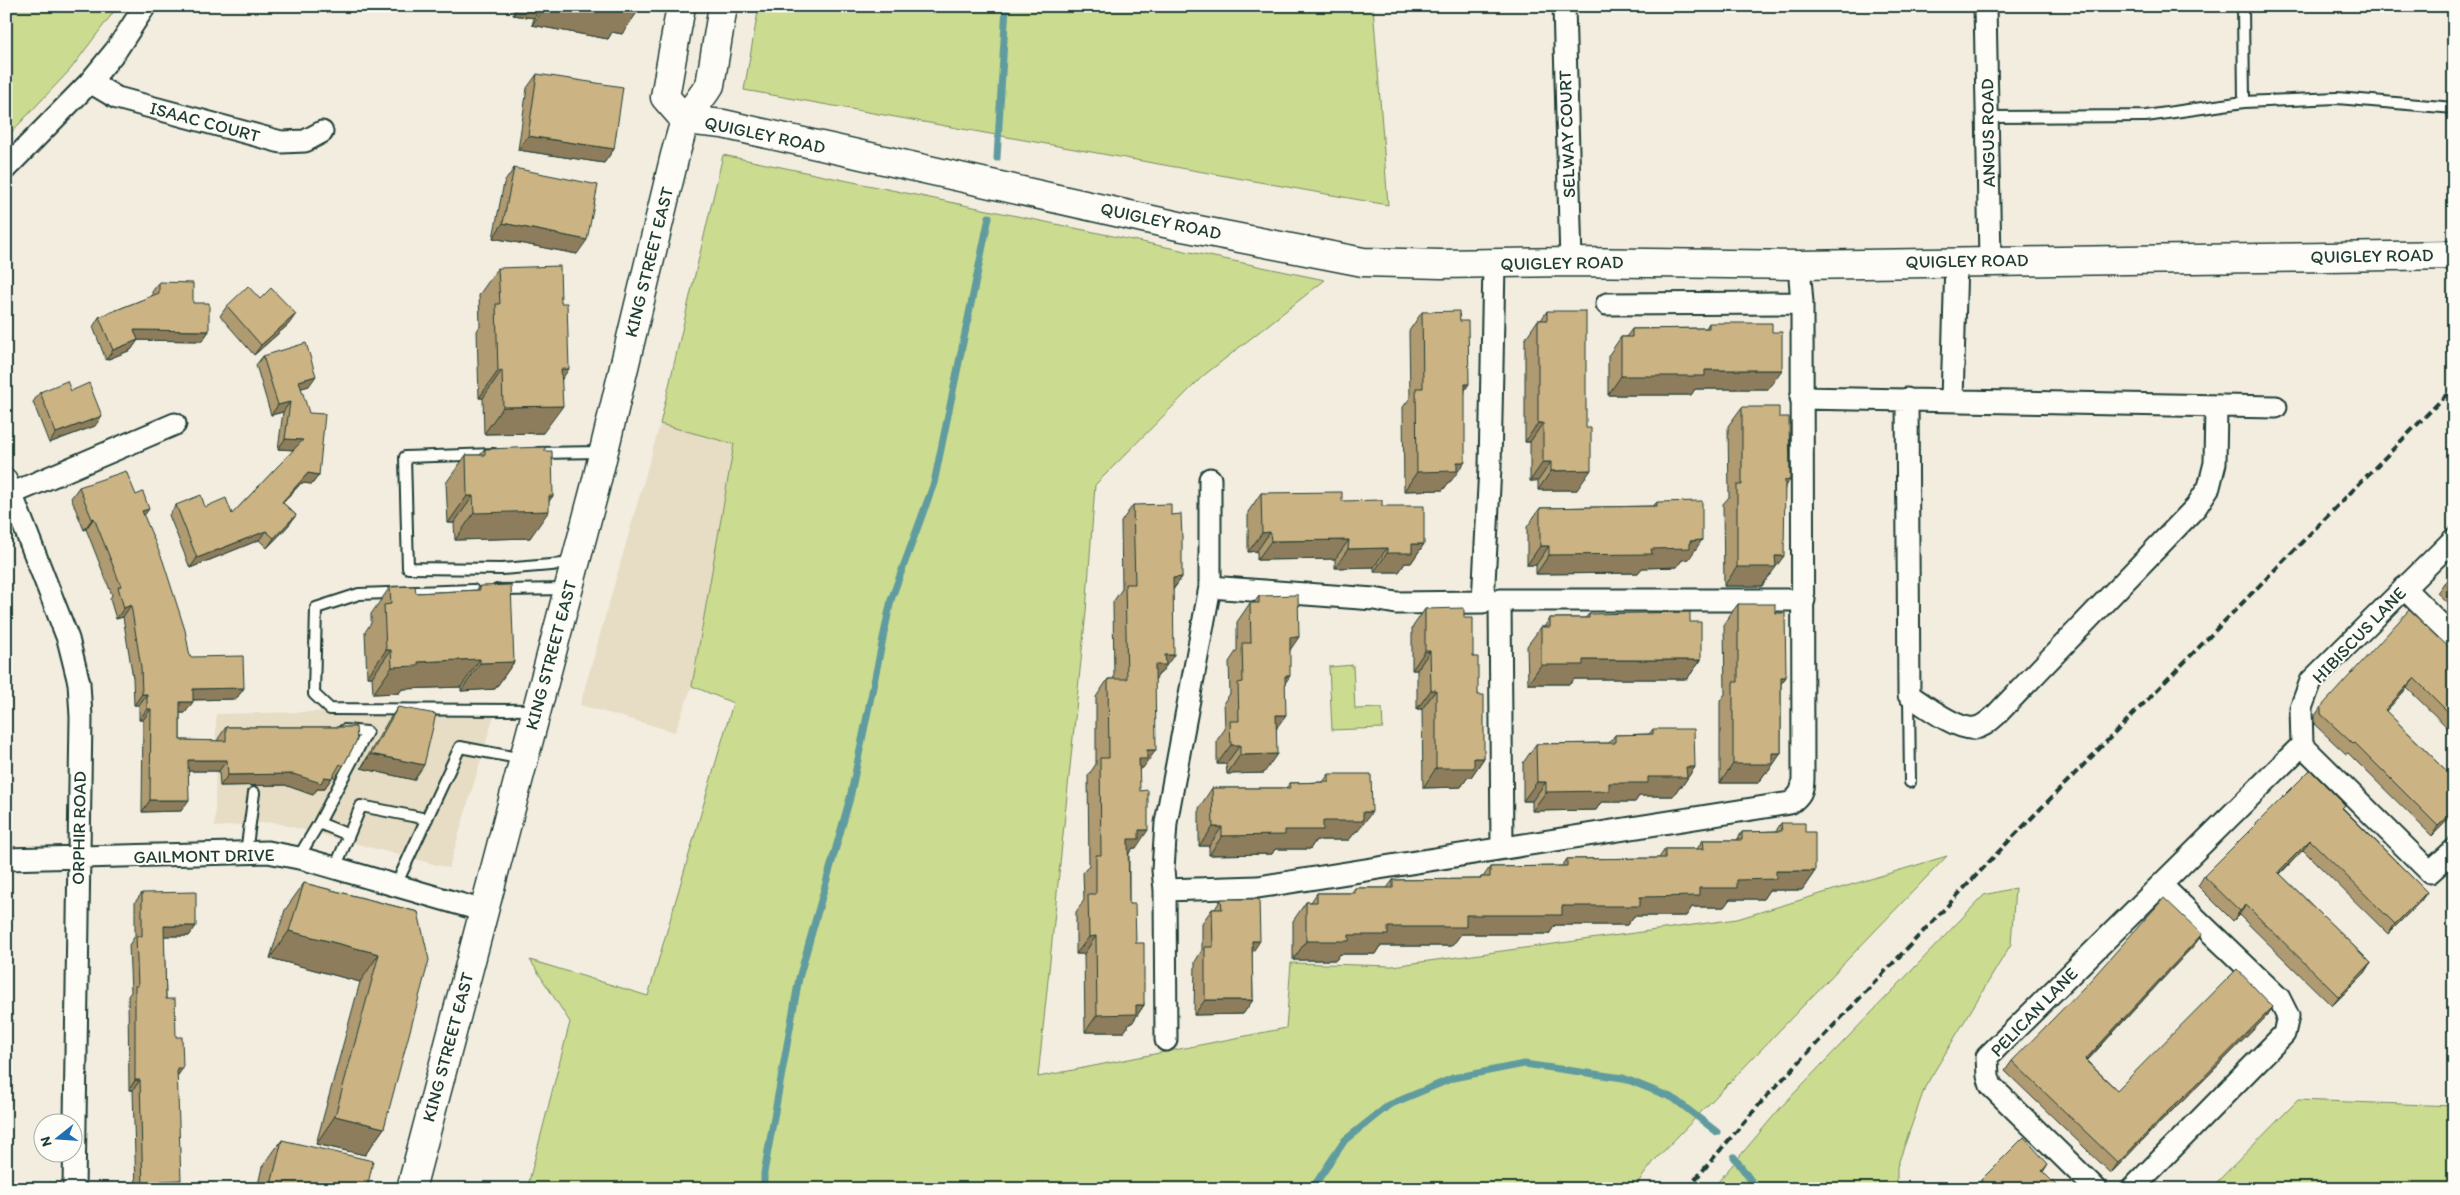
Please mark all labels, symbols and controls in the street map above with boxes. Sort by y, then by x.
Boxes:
street label: SELWAY COURT [1554,70,1580,198]
street label: ANGUS ROAD [1976,78,2000,188]
street label: ISAAC COURT [148,97,262,147]
street label: QUIGLEY ROAD [703,111,828,159]
street label: KING STREET EAST [620,185,678,339]
street label: QUIGLEY ROAD [1099,197,1224,245]
street label: QUIGLEY ROAD [2310,244,2434,268]
street label: QUIGLEY ROAD [1905,249,2029,273]
street label: QUIGLEY ROAD [1500,251,1624,275]
street label: KING STREET EAST [520,578,582,732]
street label: HIBISCUS LANE [2307,582,2411,688]
street label: ORPHIR ROAD [67,771,91,885]
street label: GAILMONT DRIVE [133,844,275,868]
street label: PELICAN LANE [1986,963,2082,1061]
street label: KING STREET EAST [417,970,479,1124]
north arrow [32,1112,82,1162]
text: N [37,1135,56,1149]

